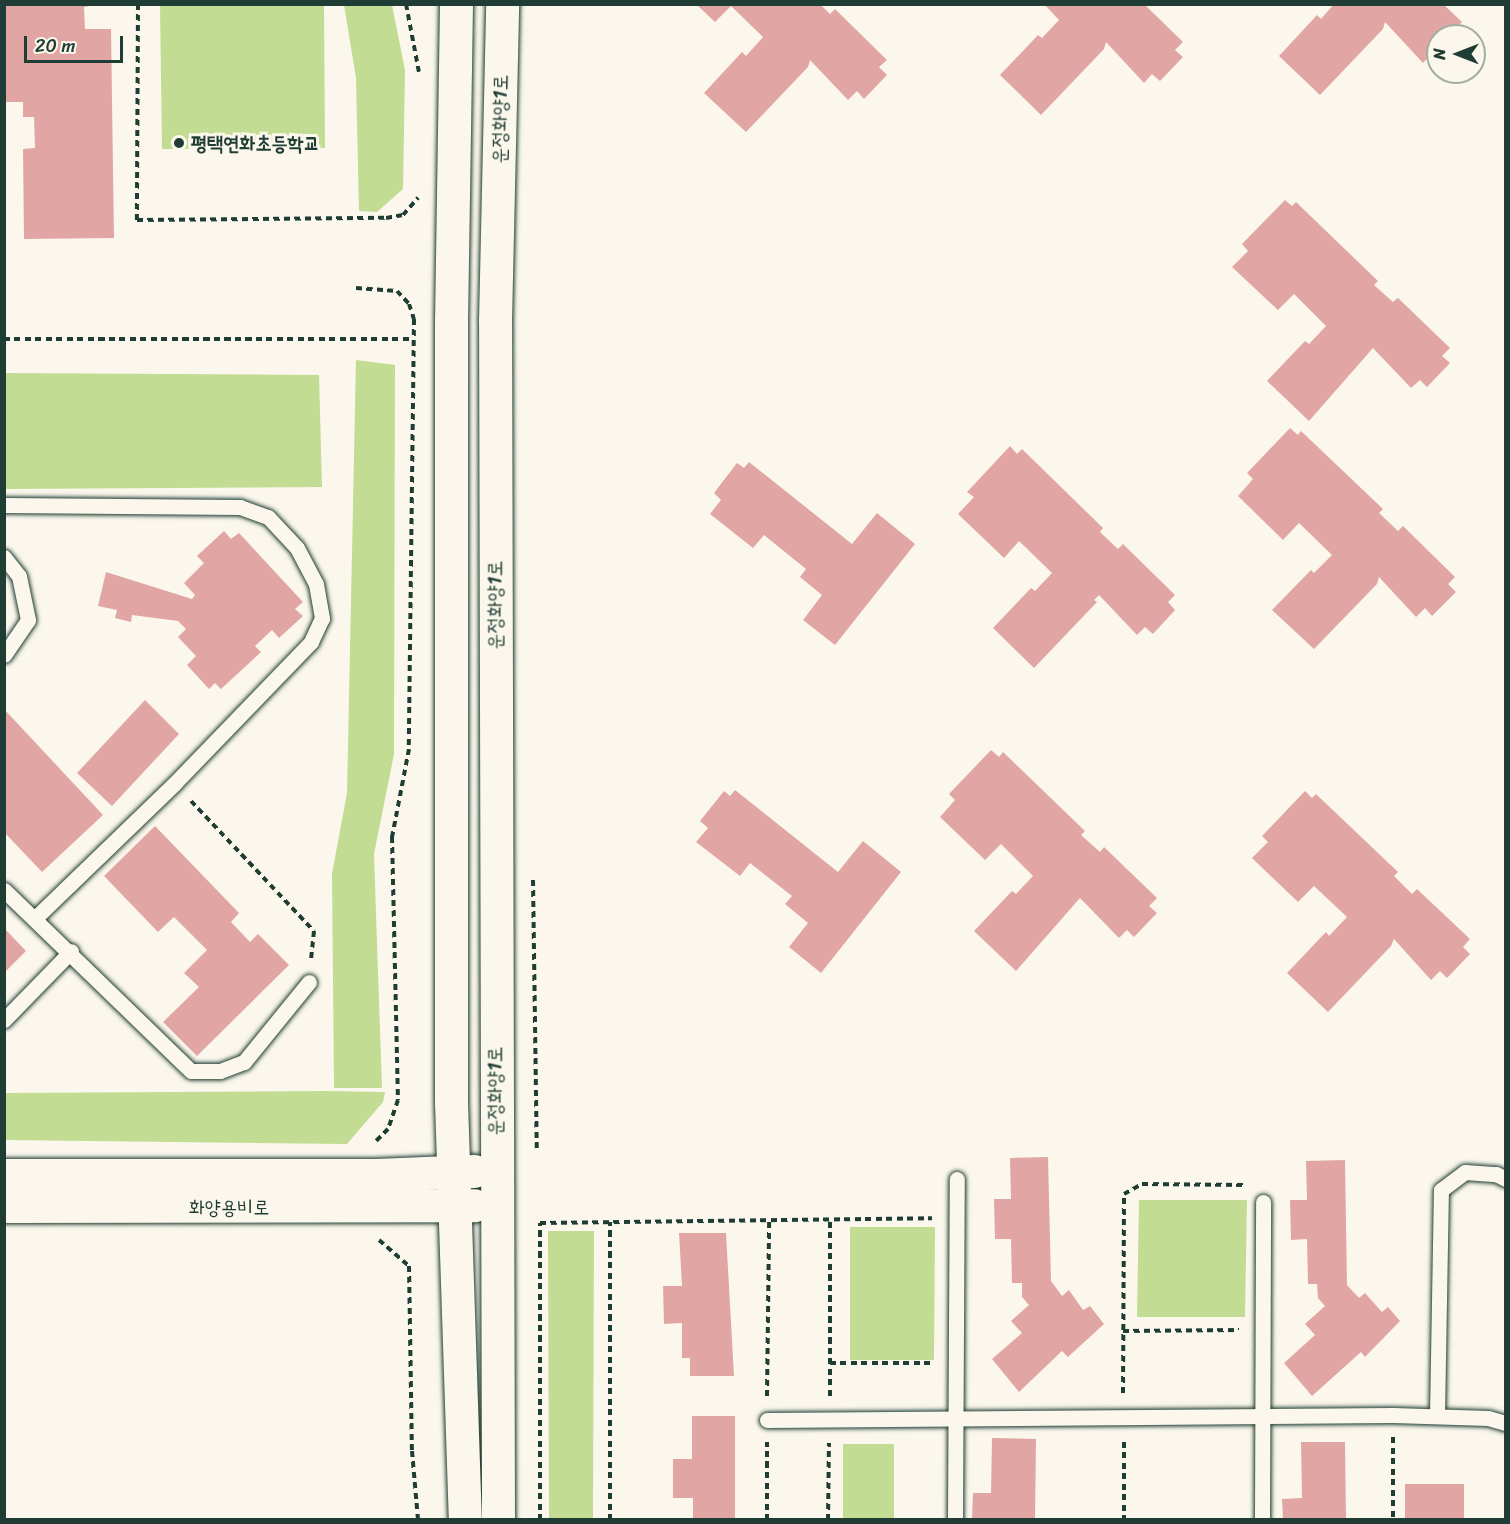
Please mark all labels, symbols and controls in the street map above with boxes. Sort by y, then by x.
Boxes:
scale bar [27,24,126,62]
north arrow [1426,24,1486,84]
text: 20 m [35,30,75,62]
text: N [1425,48,1454,60]
street label: 운정화양1로 [487,74,513,164]
place label: 평택연화초등학교 [191,131,320,155]
marker: 평택연화초등학교 [172,136,186,150]
street label: 운정화양1로 [483,560,507,650]
street label: 운정화양1로 [483,1046,507,1136]
street label: 화양용비로 [189,1195,269,1219]

